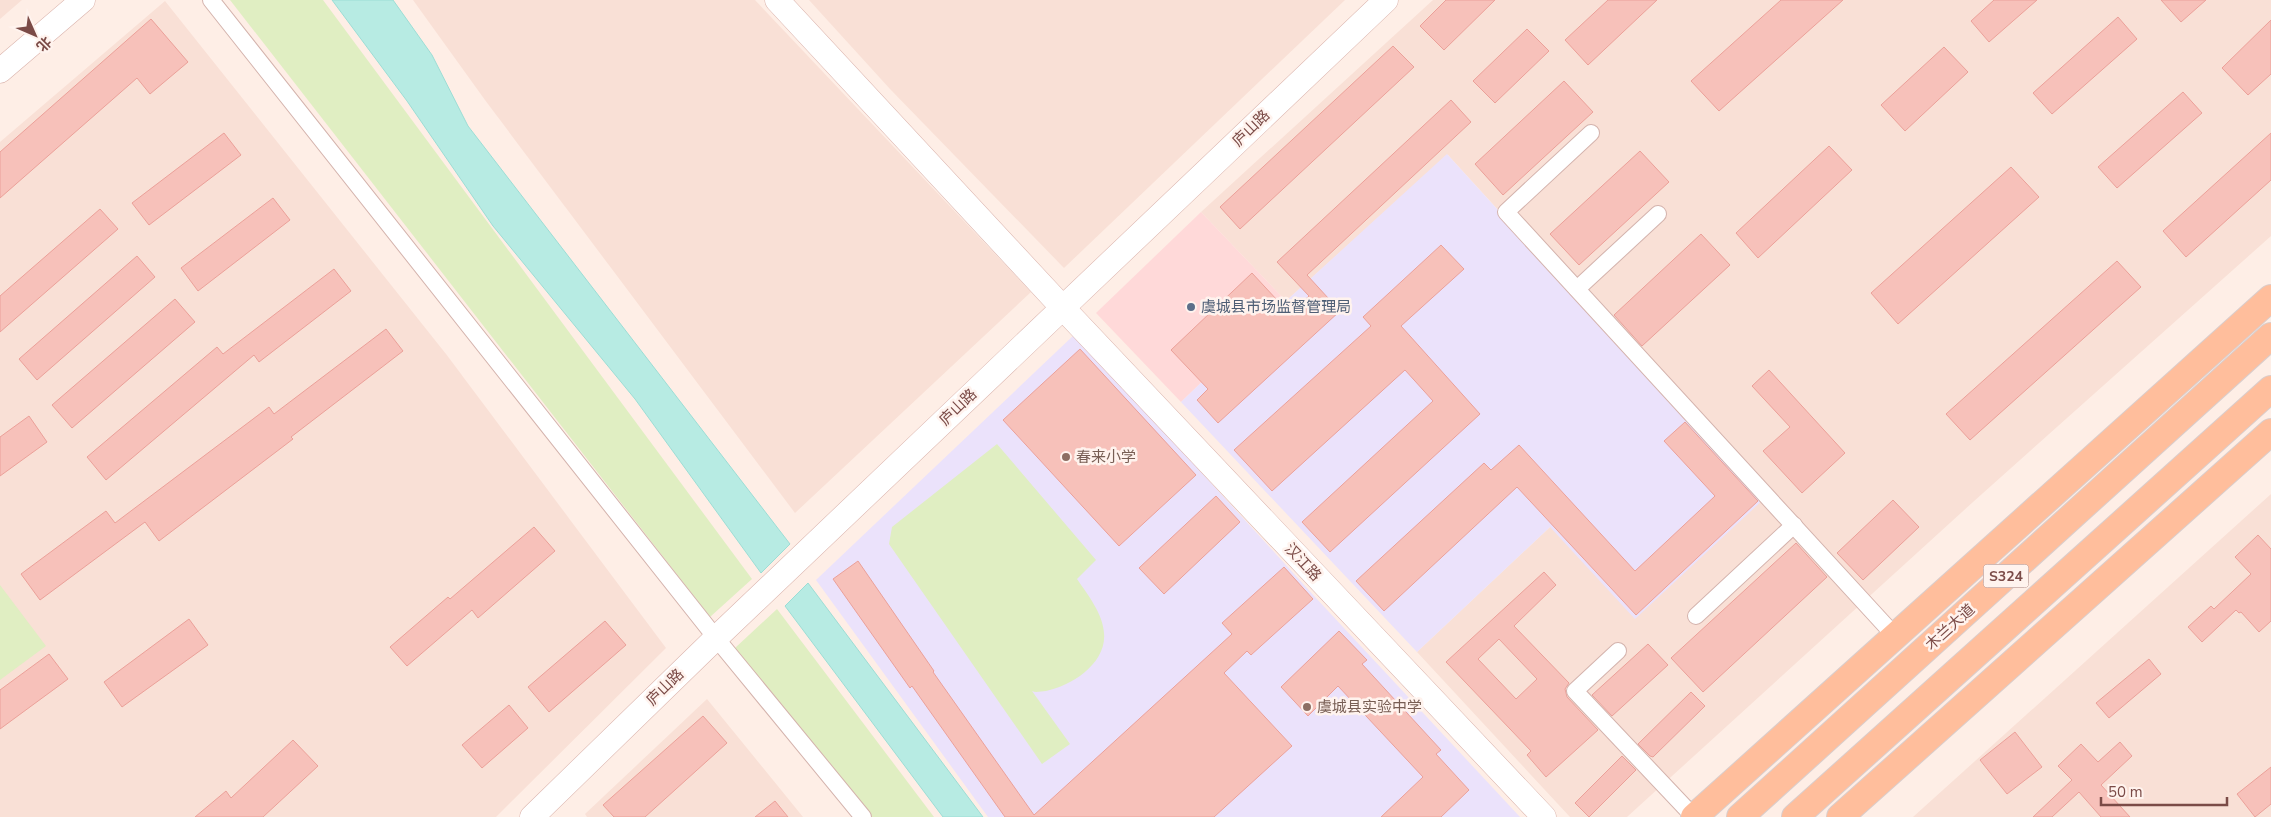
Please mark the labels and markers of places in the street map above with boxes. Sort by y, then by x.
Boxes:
place label: 虞城县市场监督管理局 [1201,297,1351,317]
marker: 虞城县市场监督管理局 [1185,301,1197,313]
place label: 春来小学 [1076,447,1136,467]
marker: 春来小学 [1060,451,1072,463]
place label: 虞城县实验中学 [1317,697,1422,717]
marker: 虞城县实验中学 [1301,701,1313,713]

